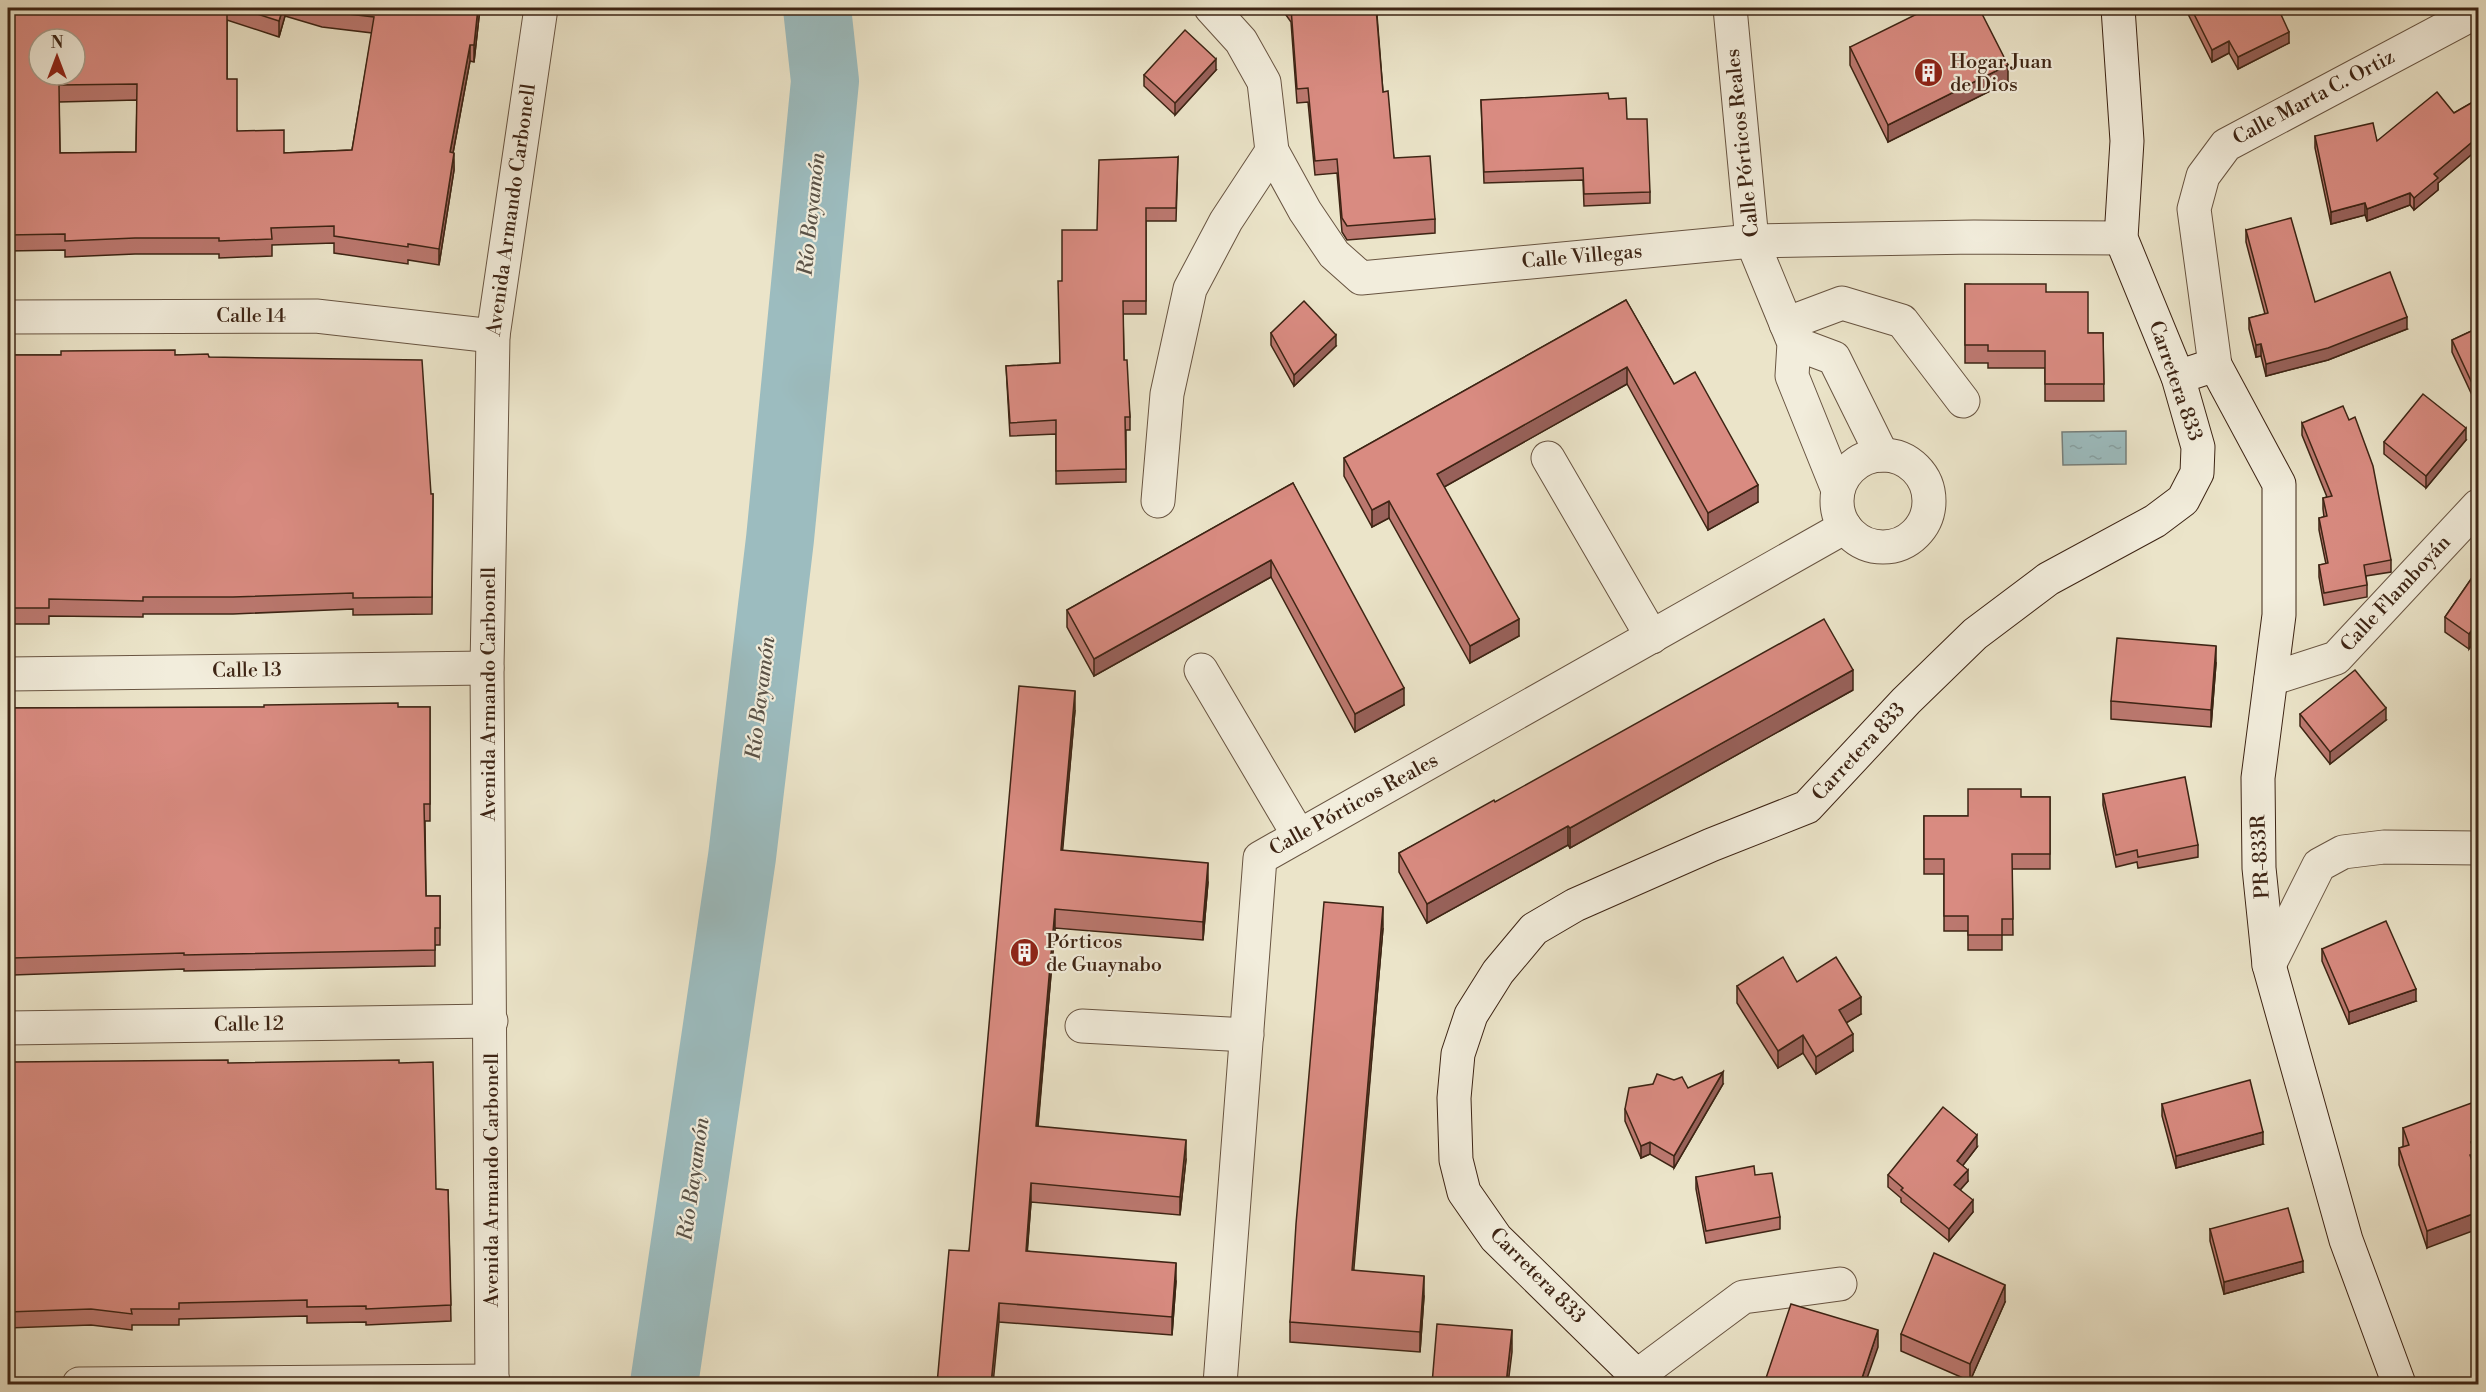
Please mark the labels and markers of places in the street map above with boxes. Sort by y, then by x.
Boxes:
place label: Hogar Juan de Dios [1950,50,2053,98]
building icon: Hogar Juan de Dios [1913,57,1945,89]
place label: Pórticos de Guaynabo [1046,930,1162,978]
building icon: Pórticos de Guaynabo [1009,937,1041,969]

